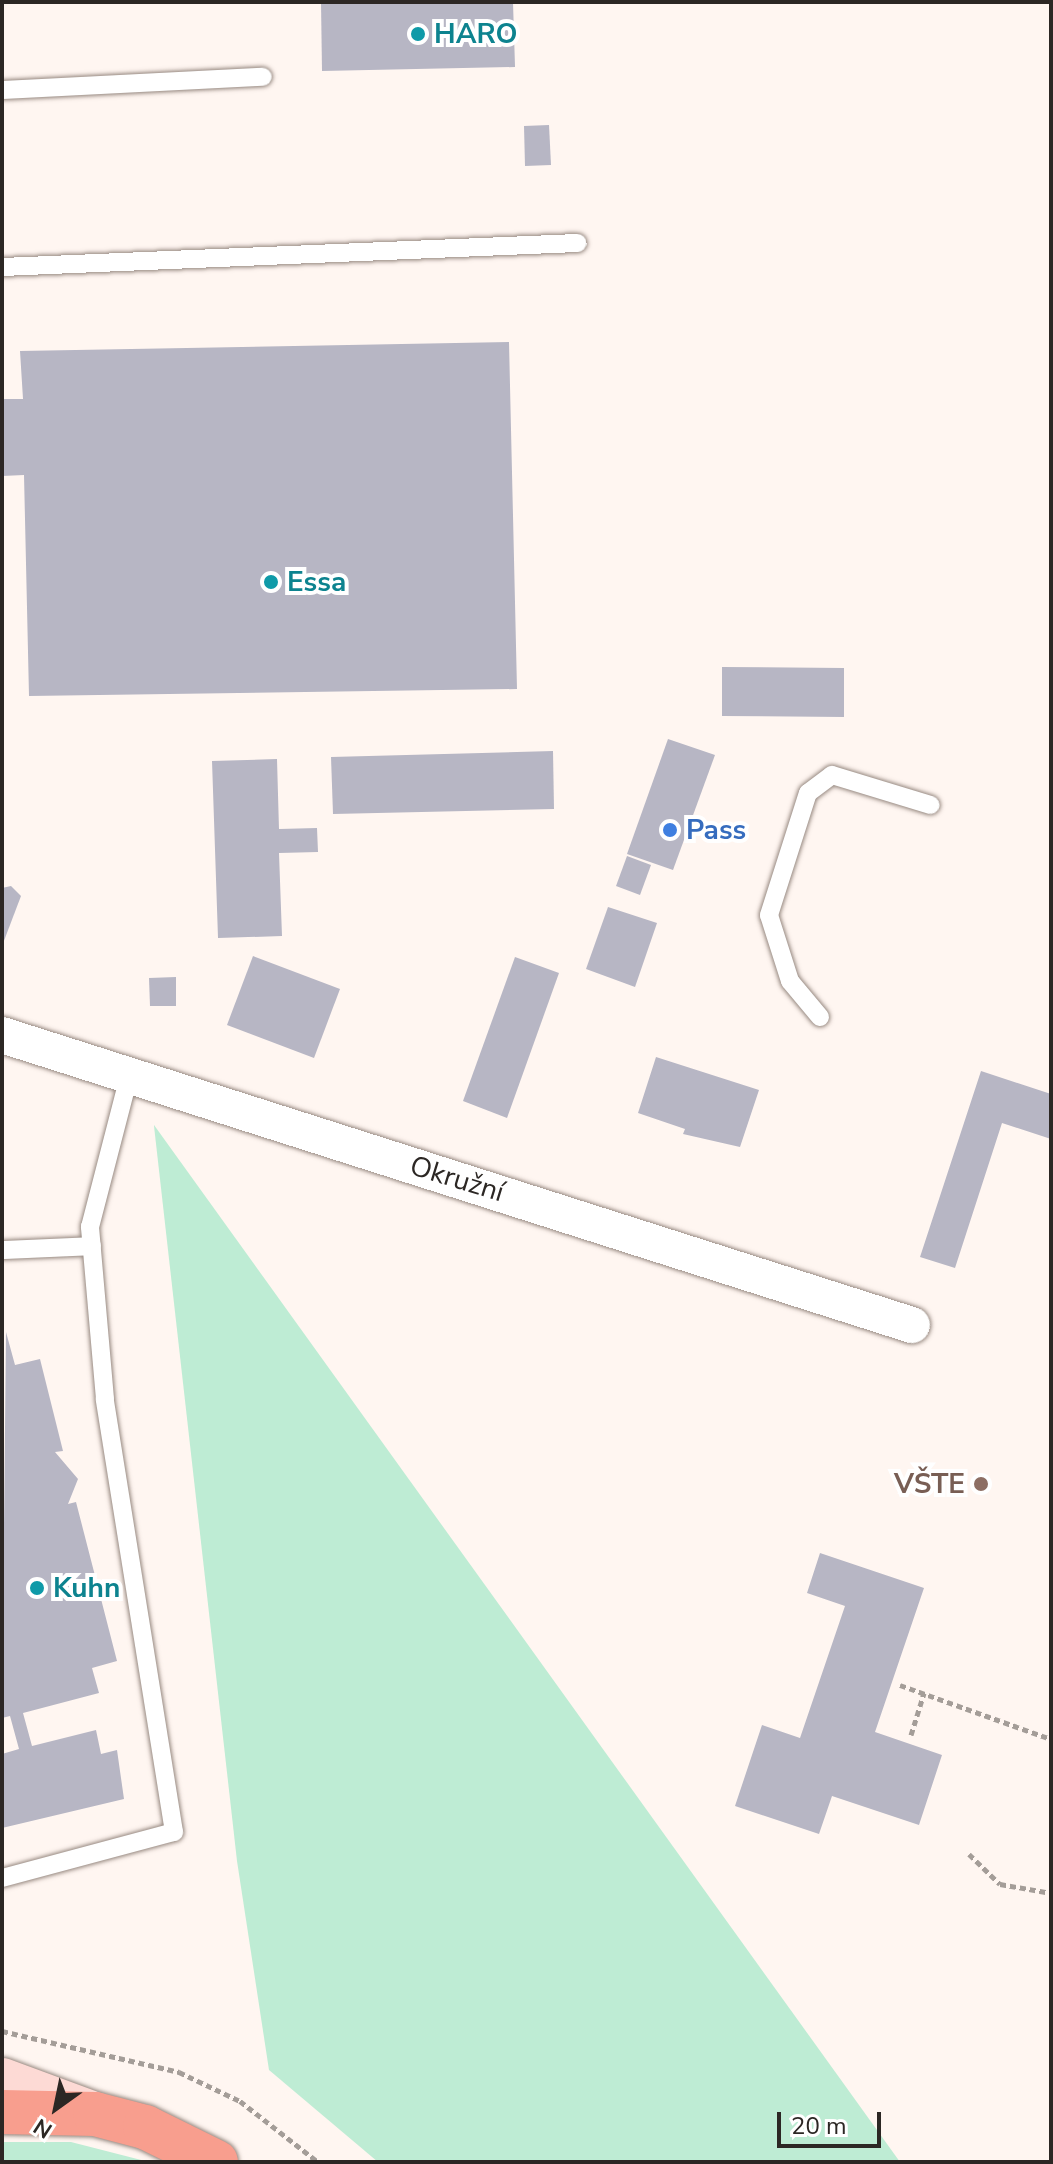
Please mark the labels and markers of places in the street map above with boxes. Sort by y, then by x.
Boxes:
place label: HARO [434,17,518,51]
marker: HARO [409,25,427,43]
place label: Essa [287,565,346,599]
marker: Essa [262,573,280,591]
place label: Pass [686,813,746,847]
marker: Pass [661,821,679,839]
place label: VŠTE [894,1467,965,1501]
marker: VŠTE [972,1475,990,1493]
place label: Kuhn [53,1571,120,1605]
marker: Kuhn [28,1579,46,1597]

